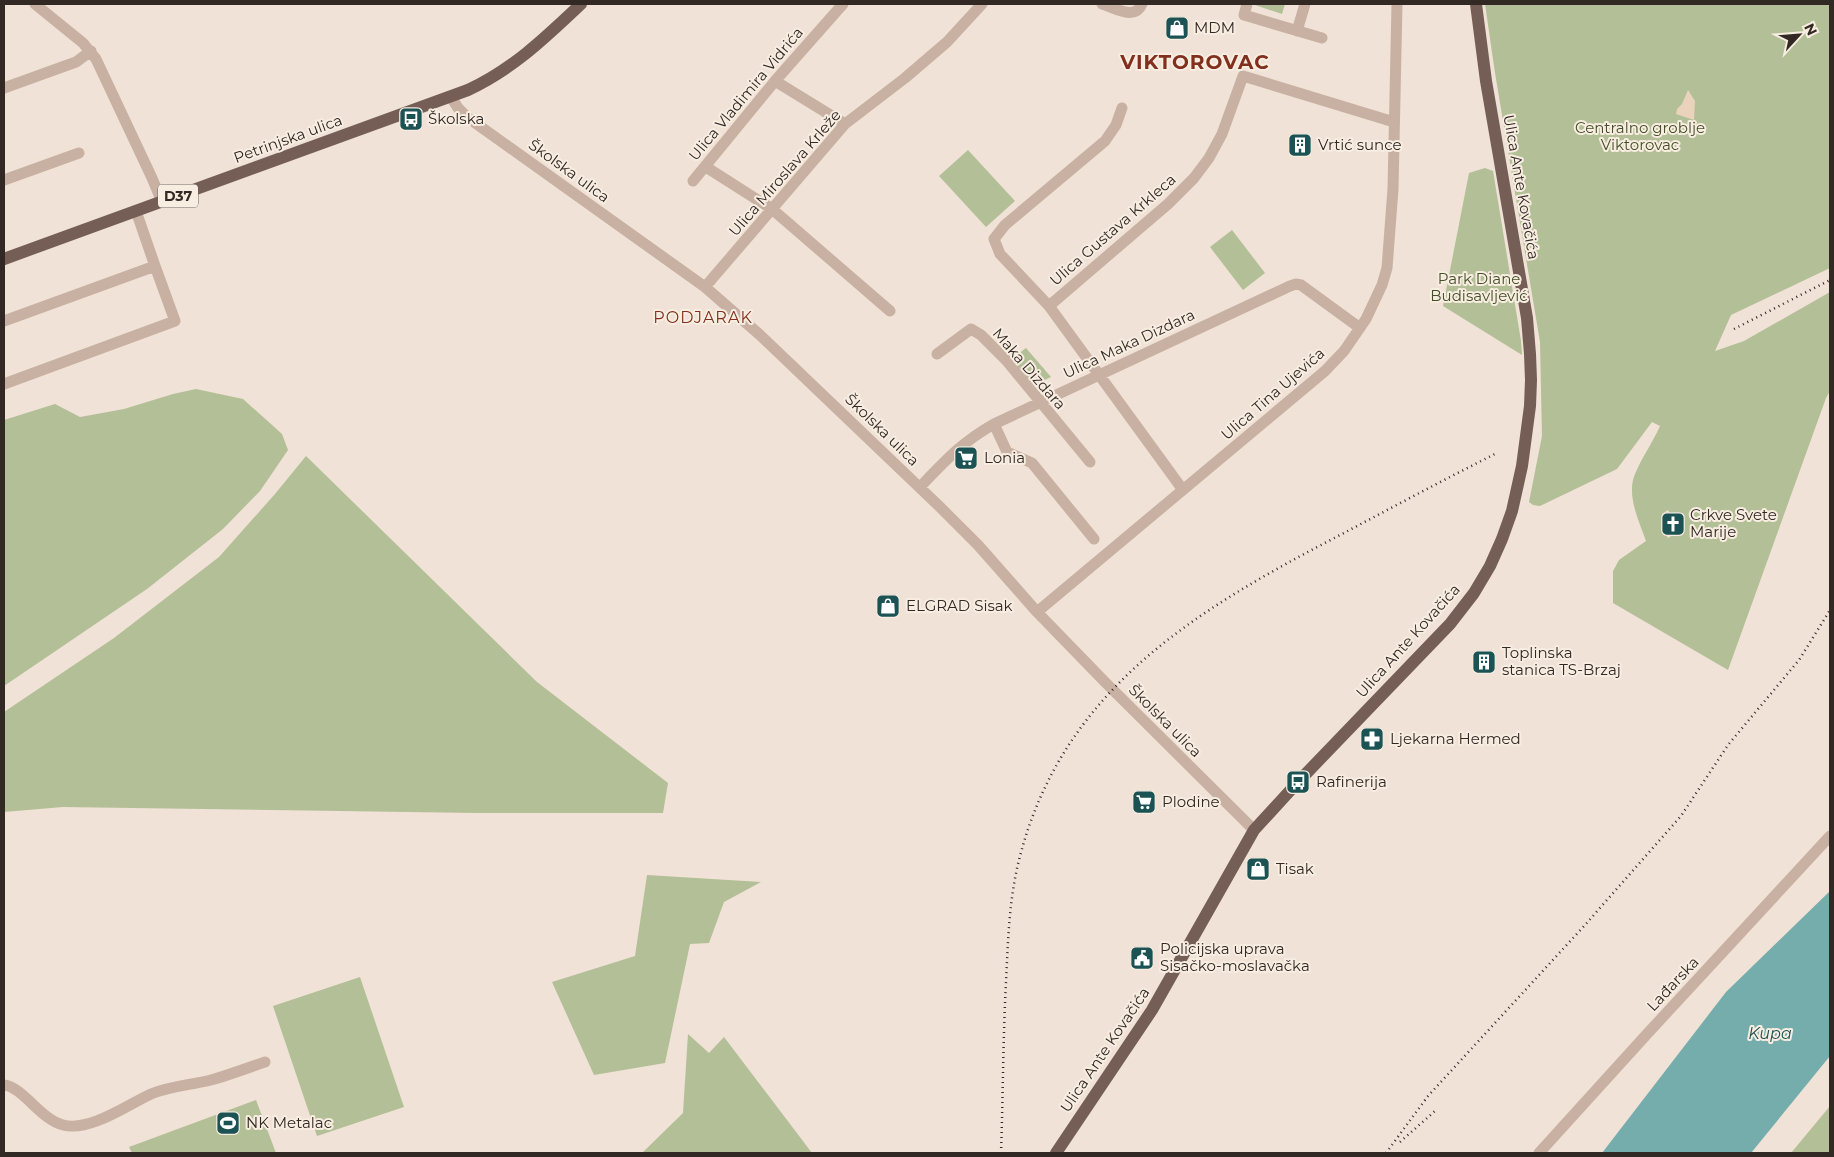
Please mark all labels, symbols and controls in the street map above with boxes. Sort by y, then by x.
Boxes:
north arrow [1774,10,1824,60]
shop icon: MDM [1164,15,1190,41]
place label: MDM [1194,18,1235,37]
text: N [1800,20,1821,38]
street label: Ulica Vladimira Vidrića [684,23,807,164]
district label: VIKTOROVAC [1119,50,1270,74]
bus stop icon: Školska [398,106,424,132]
street label: Ulica Miroslava Krleže [724,106,845,240]
place label: Školska [428,109,484,128]
street label: Petrinjska ulica [231,110,345,167]
street label: Ulica Ante Kovačića [1499,113,1544,261]
park label: Centralno groblje Viktorovac [1575,118,1705,154]
building icon: Vrtić sunce [1287,132,1313,158]
street label: Školska ulica [525,135,614,206]
place label: Vrtić sunce [1318,135,1402,154]
street label: Ulica Gustava Krkleca [1046,170,1180,290]
road number: D37 [158,185,198,208]
park label: Park Diane Budisavljević [1430,269,1528,305]
street label: Ulica Maka Dizdara [1060,305,1198,382]
district label: PODJARAK [653,308,753,327]
street label: Maka Dizdara [989,324,1070,413]
street label: Ulica Tina Ujevića [1217,343,1328,444]
street label: Školska ulica [841,390,923,470]
supermarket icon: Lonia [953,445,979,471]
place label: Lonia [984,448,1025,467]
place label: Crkve Svete Marije [1690,505,1777,541]
church icon: Crkve Svete Marije [1660,511,1686,537]
street label: Ulica Ante Kovačića [1351,580,1464,702]
shop icon: ELGRAD Sisak [875,593,901,619]
place label: ELGRAD Sisak [906,596,1013,615]
place label: Toplinska stanica TS-Brzaj [1502,643,1621,679]
building icon: Toplinska stanica TS-Brzaj [1471,649,1497,675]
street label: Školska ulica [1125,680,1206,761]
pharmacy icon: Ljekarna Hermed [1359,726,1385,752]
place label: Ljekarna Hermed [1390,729,1521,748]
bus stop icon: Rafinerija [1285,769,1311,795]
place label: Rafinerija [1316,772,1387,791]
supermarket icon: Plodine [1131,789,1157,815]
place label: Plodine [1162,792,1220,811]
shop icon: Tisak [1245,856,1271,882]
place label: Tisak [1276,859,1314,878]
place label: Policijska uprava Sisačko-moslavačka [1160,939,1310,975]
public building icon: Policijska uprava Sisačko-moslavačka [1129,945,1155,971]
street label: Lađarska [1643,952,1703,1015]
street label: Ulica Ante Kovačića [1056,984,1153,1116]
water label: Kupa [1748,1024,1792,1043]
sports icon: NK Metalac [215,1110,241,1136]
place label: NK Metalac [246,1113,332,1132]

